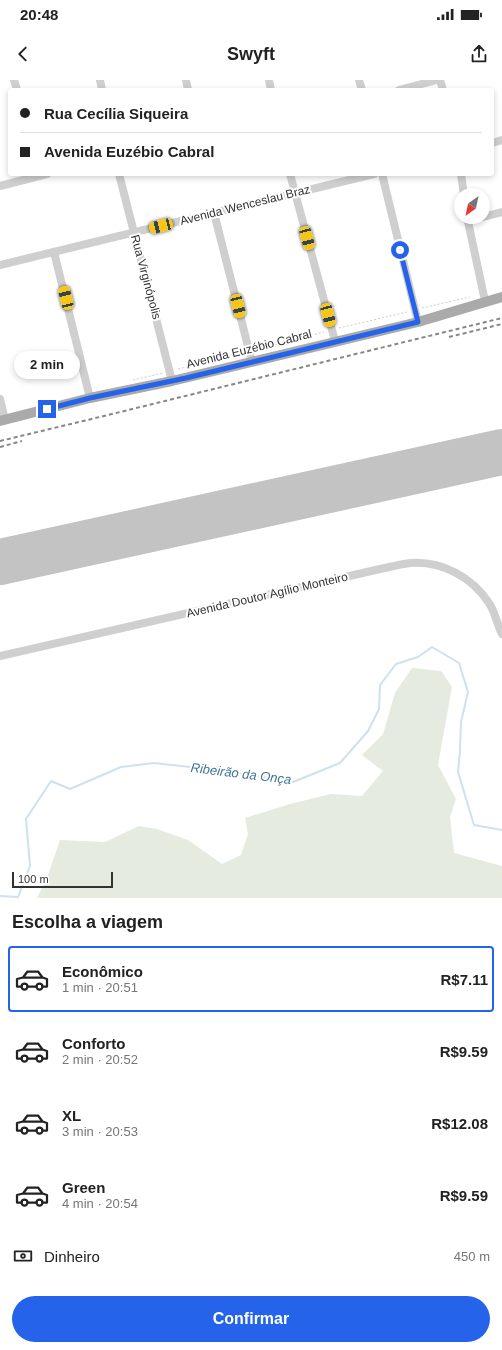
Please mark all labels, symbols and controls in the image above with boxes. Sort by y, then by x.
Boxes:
text: 20:48 [20,6,58,23]
icon: back [12,43,34,65]
icon: share [468,43,490,65]
text: Swyft [227,44,275,64]
text: Rua Cecília Siqueira [44,105,188,122]
text: Avenida Euzébio Cabral [44,143,214,160]
street label: Avenida Wenceslau Braz [178,182,312,228]
north arrow [454,188,490,224]
map controls [454,188,490,224]
car [148,217,174,235]
car [298,225,316,251]
street label: Rua Virginópolis [128,233,164,321]
route start [391,241,409,259]
car [57,285,75,311]
car [229,293,247,319]
car [319,302,337,328]
street label: Avenida Euzébio Cabral [185,327,313,371]
callout: 2 min [14,351,80,379]
text: 2 min [30,357,64,372]
route end [38,400,56,418]
street label: Avenida Doutor Agílio Monteiro [185,570,349,620]
water label: Ribeirão da Onça [190,760,292,787]
scale bar [12,870,113,889]
text: 100 m [18,873,49,885]
text: Escolha a viagem [12,912,163,932]
icon: car [14,961,50,997]
text: Econômico [62,963,143,980]
text: R$7.11 [440,971,488,988]
text: 1 min · 20:51 [62,980,138,995]
icon: car [14,1033,50,1069]
text: Conforto [62,1035,125,1052]
text: R$9.59 [440,1043,488,1060]
text: 2 min · 20:52 [62,1052,138,1067]
icon: car [14,1105,50,1141]
text: XL [62,1107,81,1124]
text: R$12.08 [431,1115,488,1132]
text: 3 min · 20:53 [62,1124,138,1139]
icon: car [14,1177,50,1213]
text: Green [62,1179,105,1196]
text: R$9.59 [440,1187,488,1204]
text: 4 min · 20:54 [62,1196,138,1211]
icon: cash [12,1245,34,1267]
text: Dinheiro [44,1248,100,1265]
text: 450 m [454,1249,490,1264]
button: Confirmar [12,1296,490,1342]

